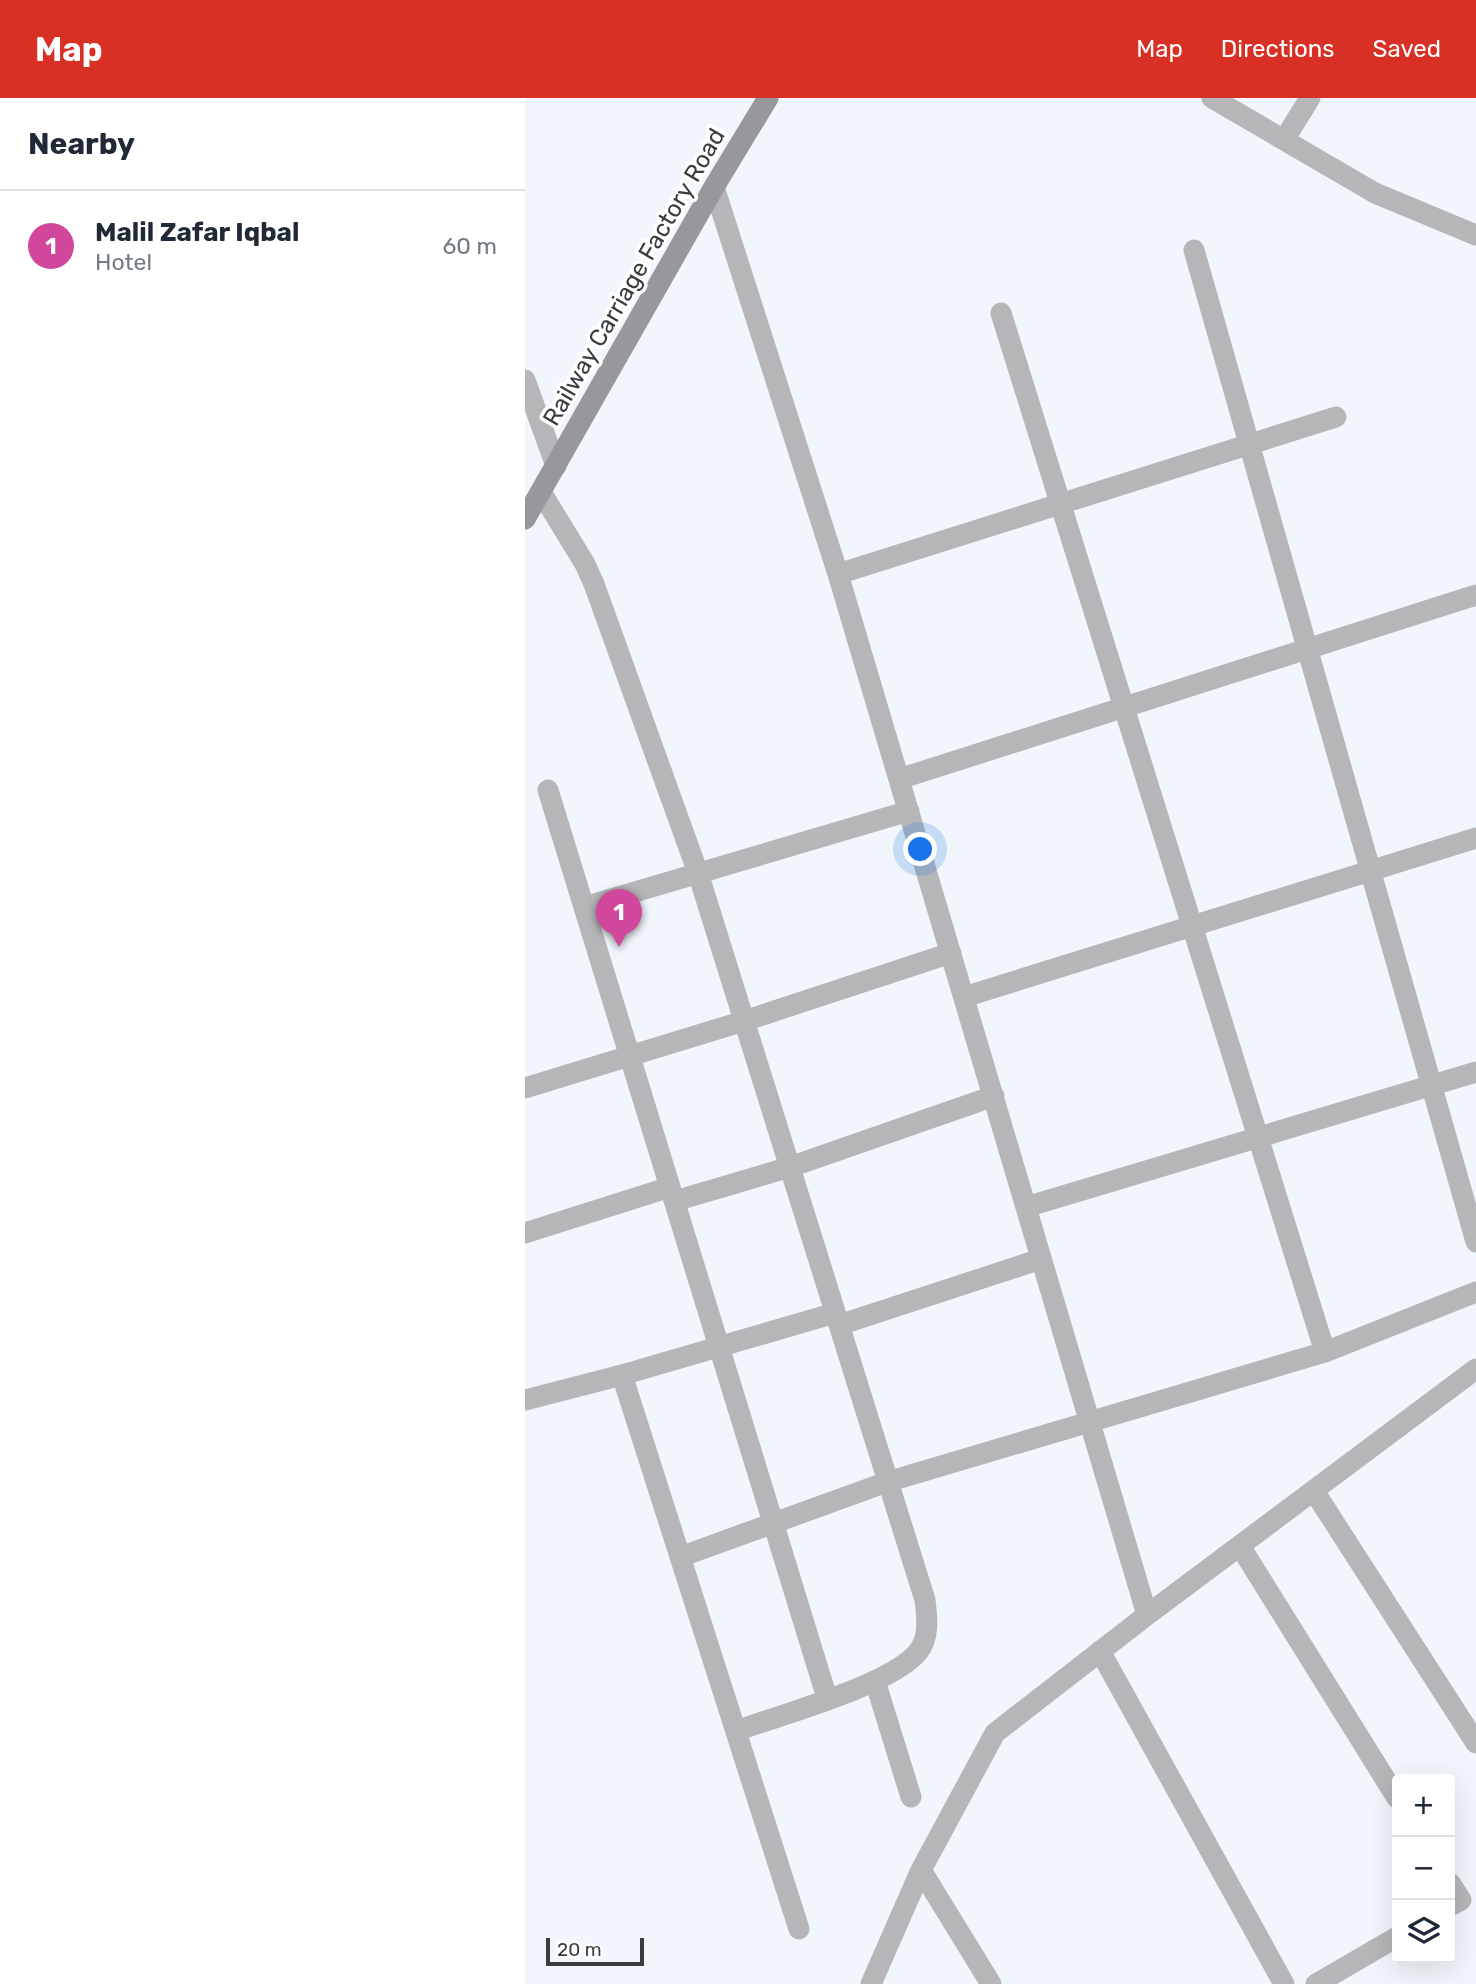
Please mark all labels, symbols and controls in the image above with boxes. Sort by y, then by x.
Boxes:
text: Map [35,30,103,69]
text: Map [1136,35,1183,63]
text: Directions [1221,35,1334,63]
text: Saved [1372,35,1441,63]
street label: Railway Carriage Factory Road [537,123,731,431]
text: Nearby [28,126,135,162]
text: Malil Zafar Iqbal [95,217,299,248]
text: 1 [45,232,57,260]
text: 60 m [442,232,497,260]
text: Hotel [95,248,152,276]
your location [903,832,937,866]
pin: 1 [596,889,642,947]
map controls [1392,1774,1455,1963]
button: + [1392,1774,1455,1837]
button: − [1392,1837,1455,1900]
button: layers [1392,1900,1455,1963]
scale bar [546,1935,644,1967]
text: 20 m [557,1938,602,1961]

